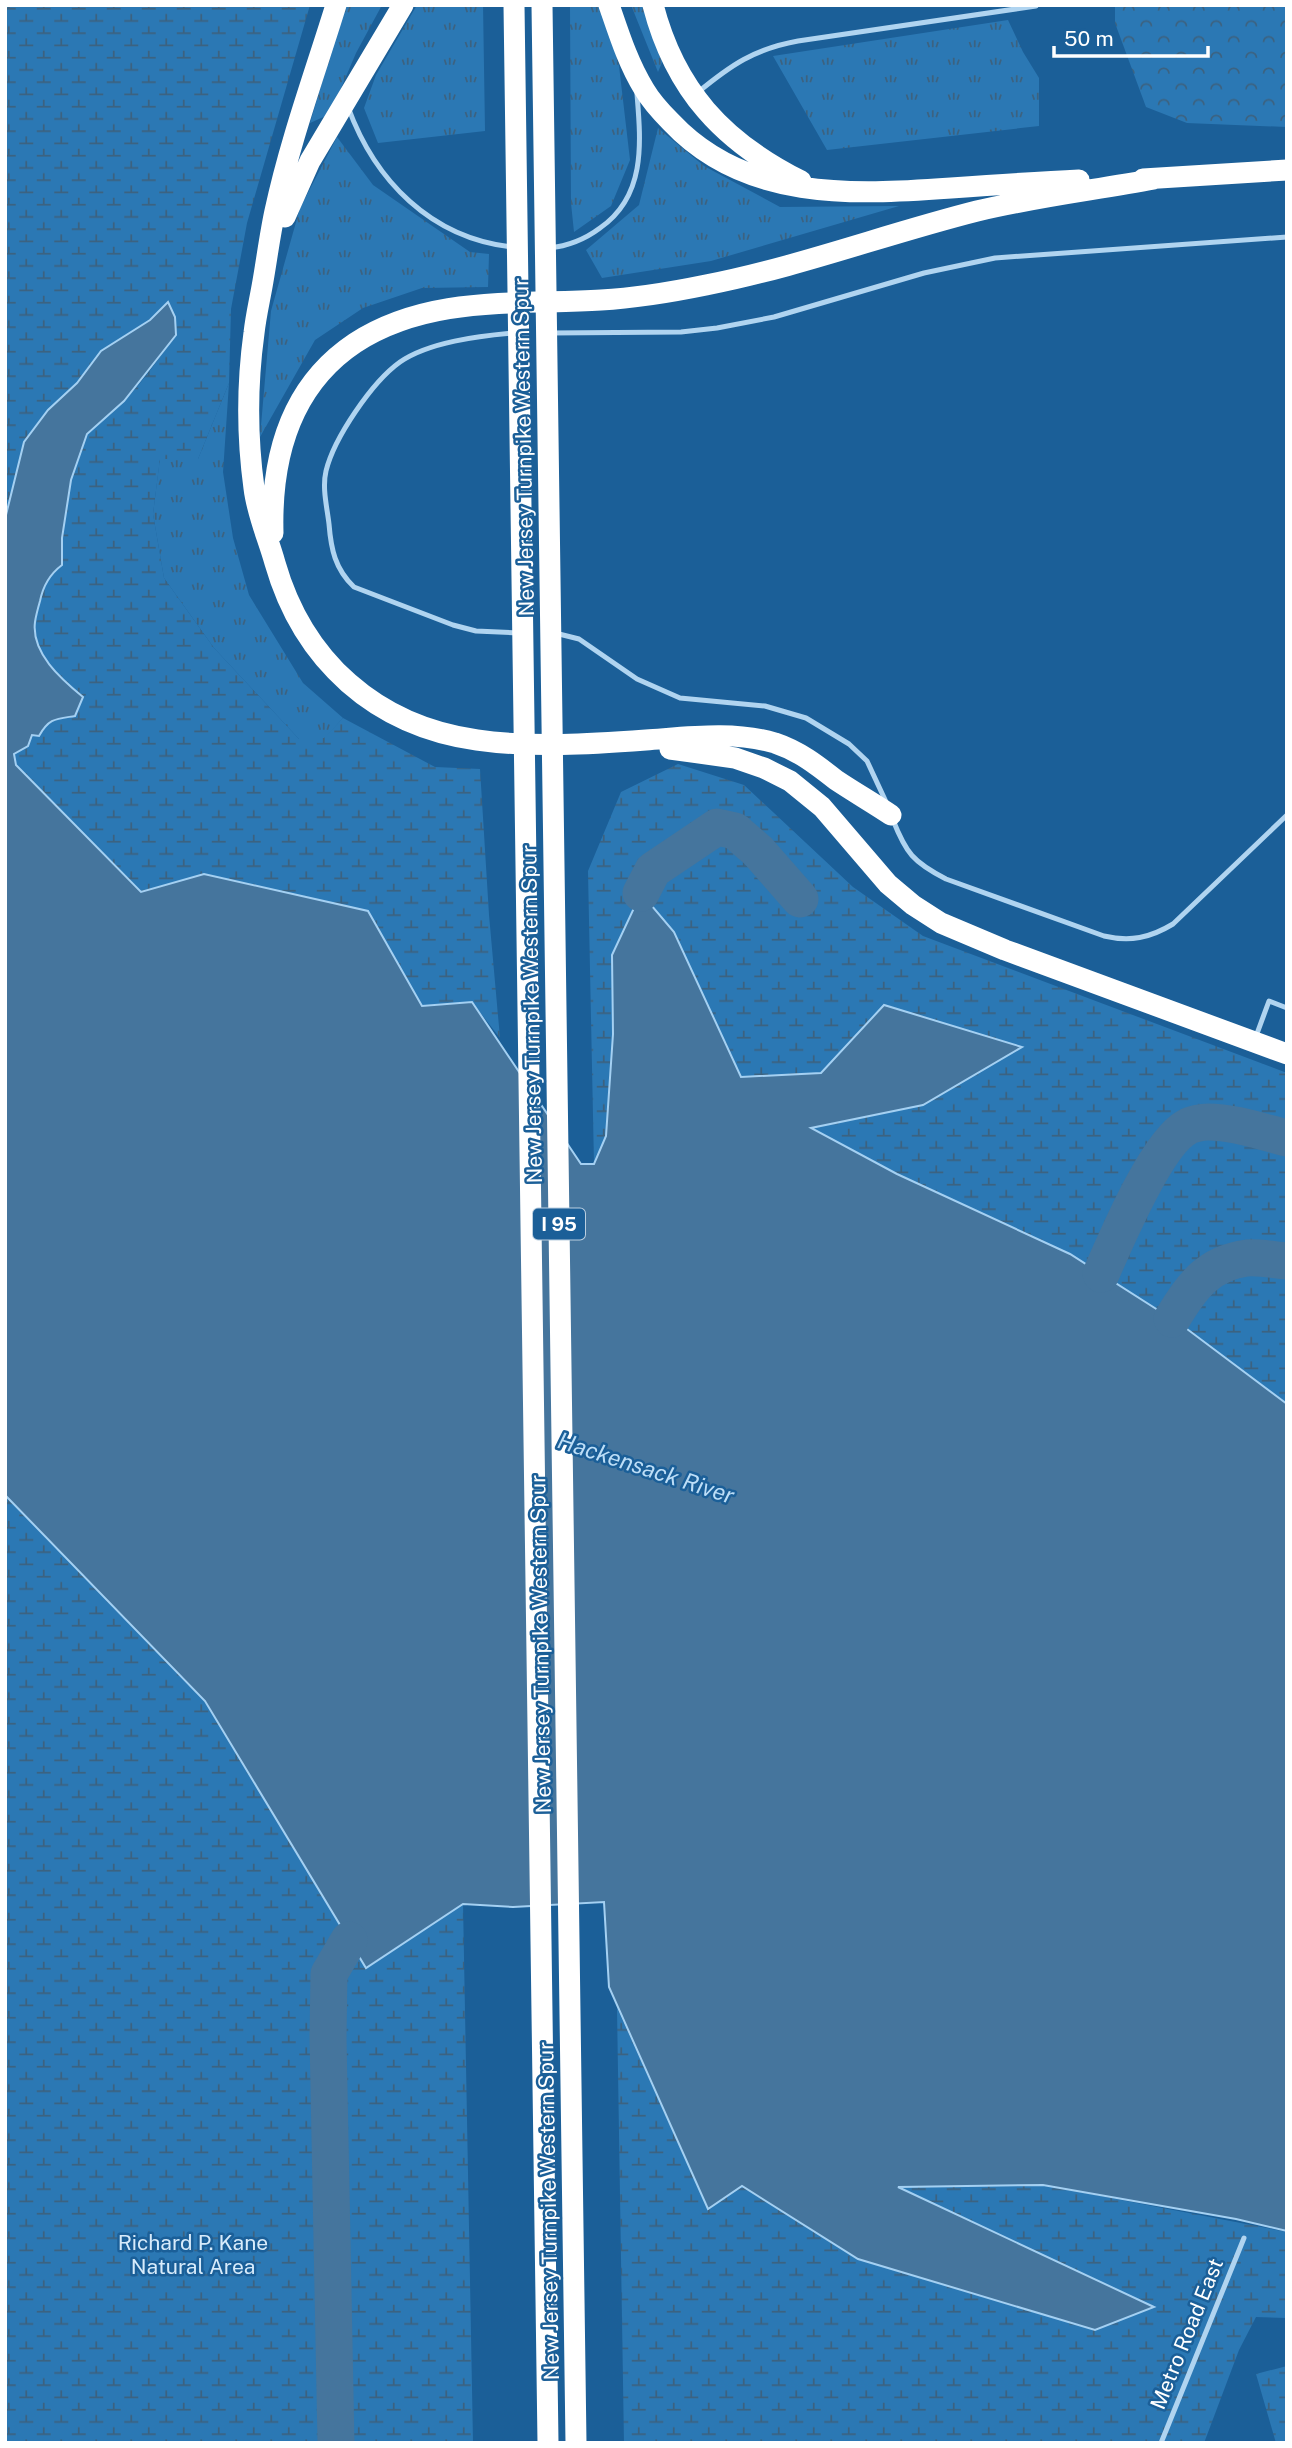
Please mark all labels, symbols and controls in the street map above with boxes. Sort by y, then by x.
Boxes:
scale bar [1054,14,1208,58]
text: 50 m [1064,26,1114,51]
street label: New Jersey Turnpike Western Spur [508,277,539,617]
street label: New Jersey Turnpike Western Spur [516,844,547,1184]
road number: I 95 [533,1208,585,1240]
water label: Hackensack River [554,1426,738,1509]
street label: New Jersey Turnpike Western Spur [525,1474,556,1814]
street label: New Jersey Turnpike Western Spur [533,2041,564,2381]
park label: Richard P. Kane Natural Area [118,2230,268,2279]
street label: Metro Road East [1145,2255,1228,2413]

